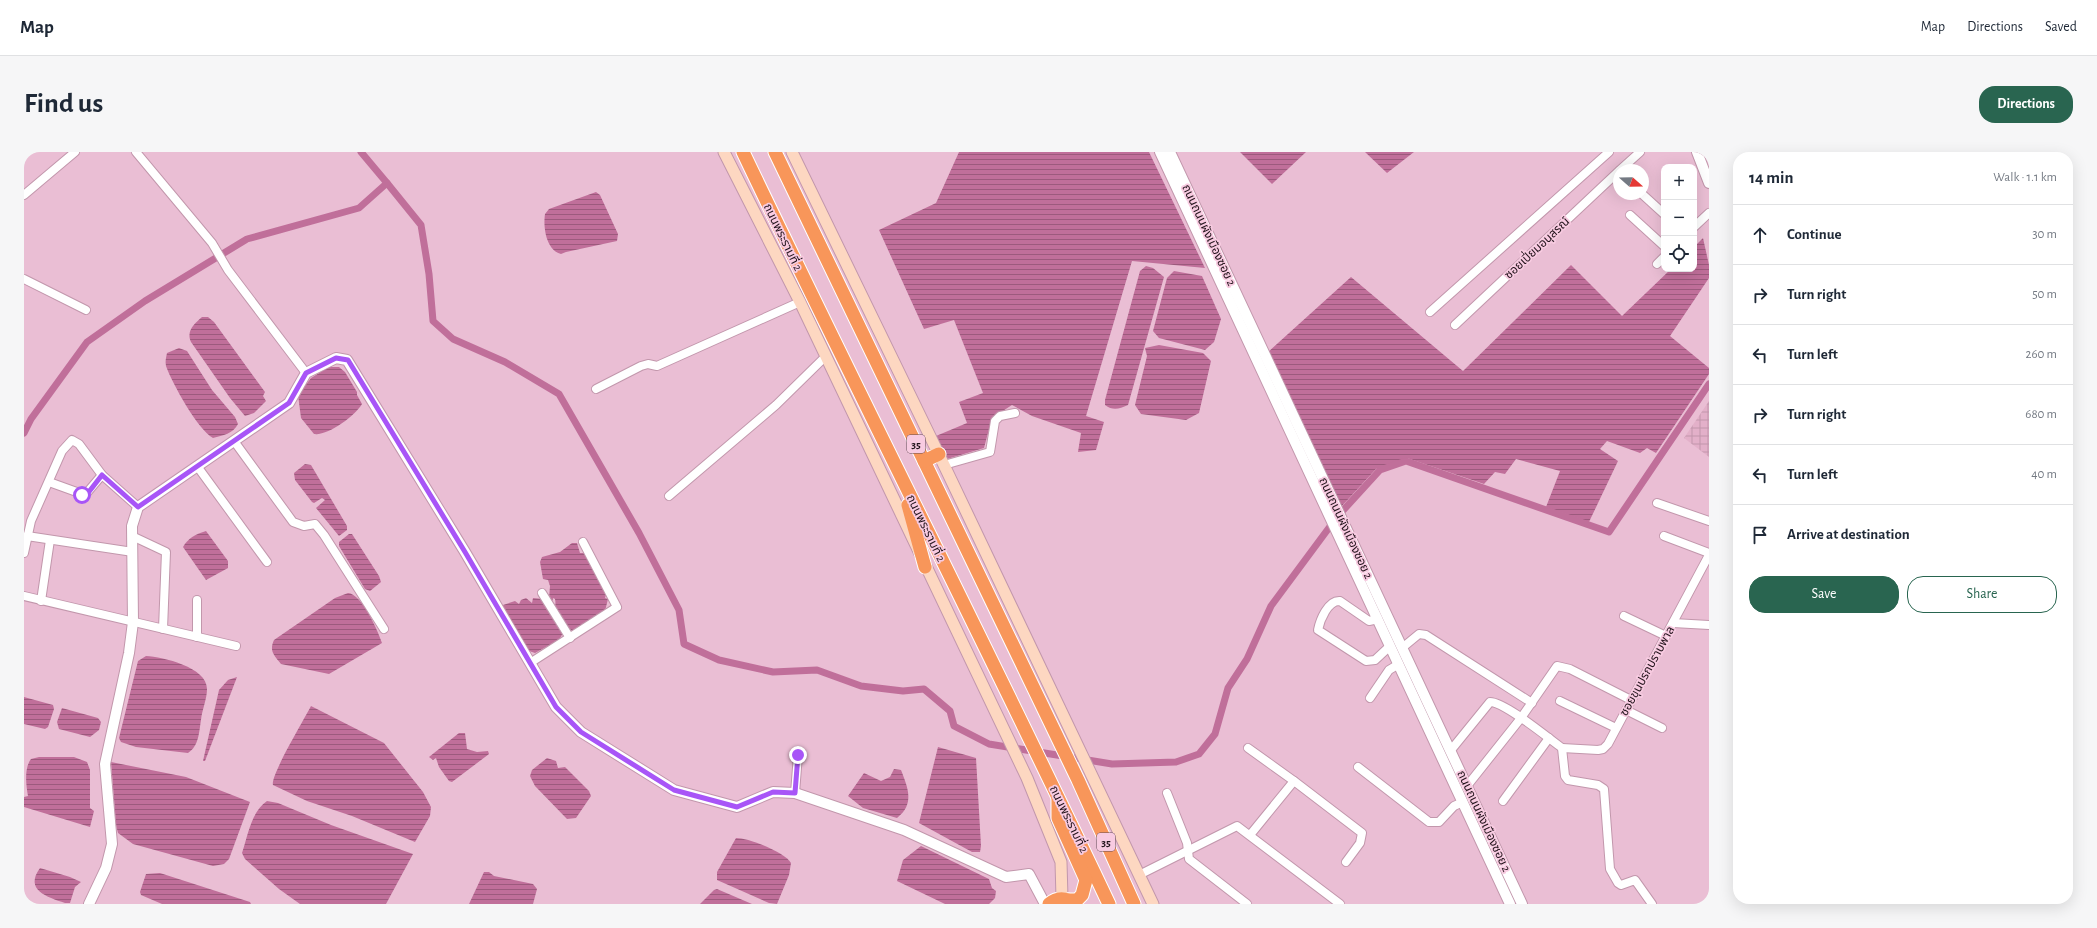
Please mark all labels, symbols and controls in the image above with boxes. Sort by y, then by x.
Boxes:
text: Map [20,18,54,37]
text: Map [1921,20,1945,34]
text: Directions [1967,20,2023,34]
text: Saved [2045,20,2077,34]
button: Directions [1979,86,2073,123]
text: Find us [24,90,103,118]
north arrow [1613,164,1649,200]
map controls [1661,164,1697,272]
button: + [1661,164,1697,200]
text: 14 min [1749,169,1793,186]
text: Walk · 1.1 km [1993,171,2057,184]
street label: ถนนถนนผังเมืองซอย 2 [1180,182,1238,288]
street label: ถนนพระรามที่ 2 [762,200,807,273]
button: − [1661,200,1697,236]
street label: ซอยเปี่ยมอนุสรณ์ [1500,213,1572,282]
icon: ahead [1749,224,1771,246]
text: Continue [1787,227,1842,242]
text: 30 m [2032,228,2057,241]
button: locate [1661,236,1697,272]
icon: right [1749,284,1771,306]
text: Turn right [1787,287,1846,302]
text: 50 m [2032,288,2057,301]
icon: left [1749,344,1771,366]
text: Turn left [1787,347,1838,362]
text: 260 m [2026,348,2057,361]
icon: right [1749,404,1771,426]
text: Turn right [1787,407,1846,422]
text: 680 m [2025,408,2057,421]
road number: 35 [907,435,925,453]
icon: left [1749,464,1771,486]
text: Turn left [1787,467,1838,482]
text: 40 m [2031,468,2057,481]
street label: ถนนถนนผังเมืองซอย 2 [1317,475,1375,581]
route start [73,486,91,504]
street label: ถนนพระรามที่ 2 [905,491,950,564]
icon: arrive [1749,524,1771,546]
text: Arrive at destination [1787,527,1910,542]
button: Save [1749,576,1899,613]
button: Share [1907,576,2057,613]
street label: ซอยขุนปรกปราบพาล [1617,624,1677,718]
route end [789,746,807,764]
street label: ถนนถนนผังเมืองซอย 2 [1455,768,1513,874]
street label: ถนนพระรามที่ 2 [1048,782,1093,855]
road number: 35 [1097,833,1115,851]

